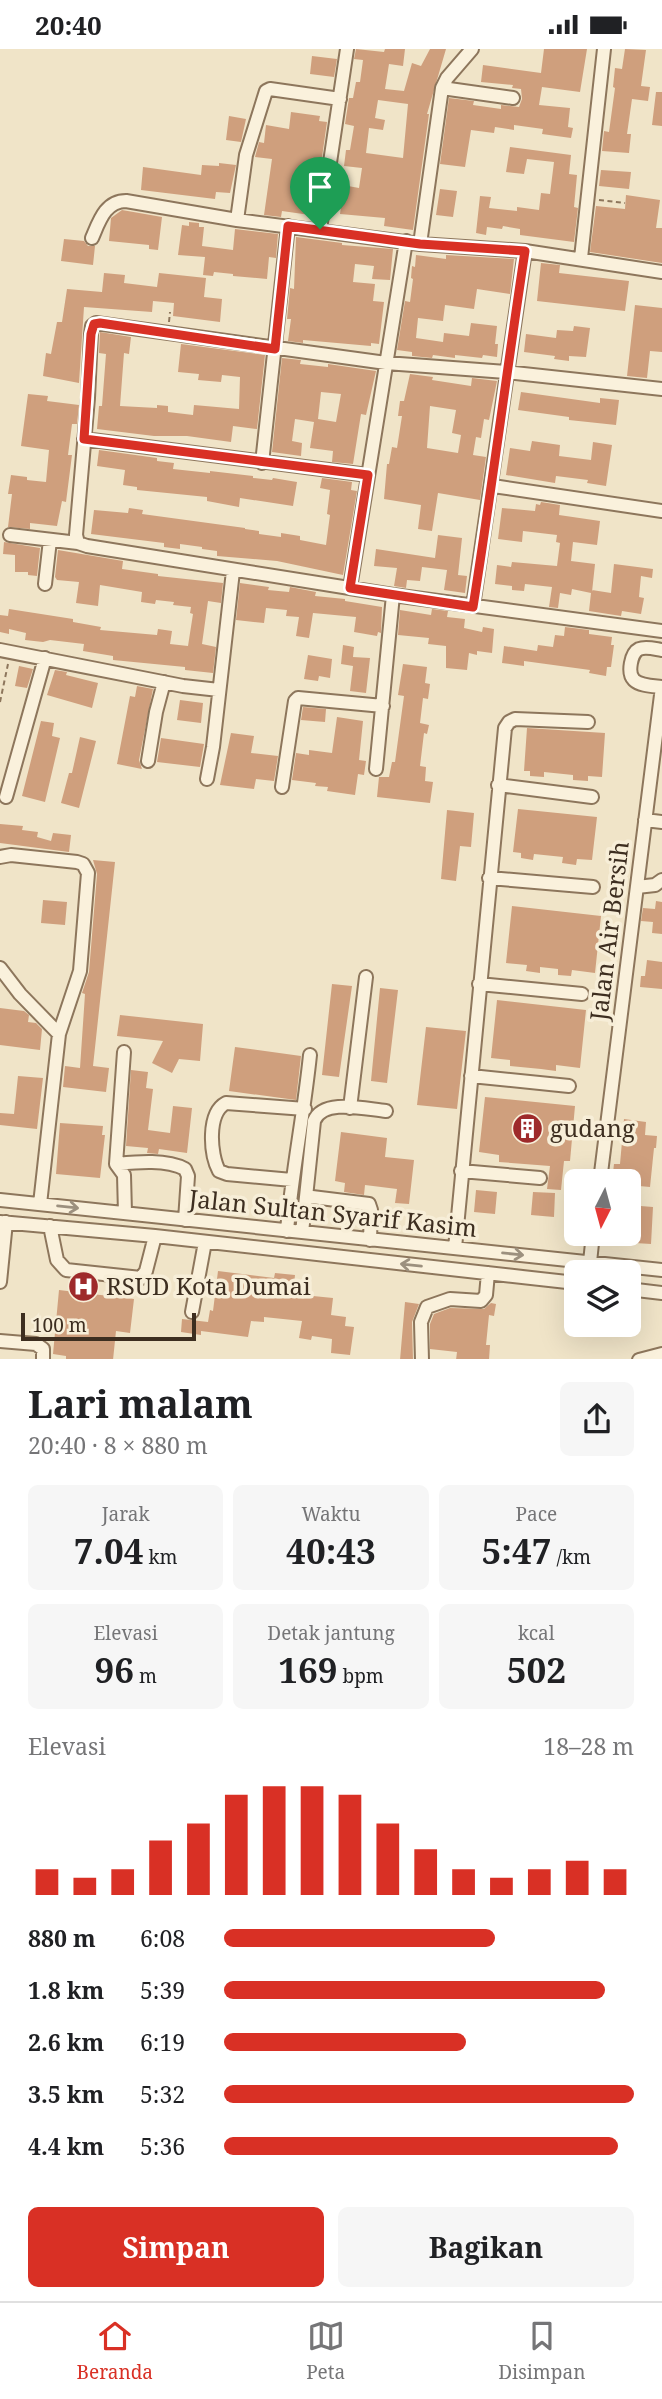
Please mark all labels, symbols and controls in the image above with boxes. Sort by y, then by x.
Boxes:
text: 20:40 [35,7,102,43]
pin [290,157,350,229]
icon: arrive [301,168,339,206]
street label: Jalan Air Bersih [581,839,636,1023]
place label: gudang [550,1111,635,1144]
building icon: gudang [510,1112,544,1146]
north arrow [564,1169,640,1246]
map controls [564,1169,641,1337]
street label: Jalan Sultan Syarif Kasim [187,1181,479,1244]
one-way arrow [56,1201,79,1214]
one-way arrow [502,1248,524,1261]
one-way arrow [400,1258,422,1271]
button: layers [564,1260,641,1337]
place label: RSUD Kota Dumai [106,1269,311,1302]
hospital icon: RSUD Kota Dumai [66,1270,100,1304]
scale bar [21,1311,196,1342]
text: 100 m [32,1312,87,1338]
text: Lari malam [28,1377,253,1429]
button: share [560,1382,634,1456]
text: 20:40 · 8 × 880 m [28,1429,208,1461]
text: Jarak [102,1501,150,1527]
text: Waktu [301,1501,361,1527]
text: Pace [515,1501,557,1527]
text: 7.04 [74,1527,143,1574]
text: 40:43 [286,1527,376,1574]
text: 5:47 [482,1527,552,1574]
text: km [143,1544,177,1570]
text: /km [552,1544,591,1570]
text: Elevasi [94,1620,158,1646]
text: Detak jantung [267,1620,395,1646]
text: kcal [518,1620,555,1646]
text: 96 [94,1646,134,1693]
text: 169 [278,1646,338,1693]
text: 502 [507,1646,566,1693]
text: m [134,1663,157,1689]
text: bpm [338,1663,384,1689]
text: Elevasi [28,1730,106,1762]
text: 18–28 m [543,1730,634,1762]
text: 880 m [28,1922,96,1954]
text: 6:08 [140,1922,185,1954]
text: 1.8 km [28,1974,104,2006]
text: 5:39 [140,1974,185,2006]
text: 2.6 km [28,2026,104,2058]
text: 6:19 [140,2026,185,2058]
text: 3.5 km [28,2078,104,2110]
text: 5:32 [140,2078,185,2110]
text: 4.4 km [28,2130,104,2162]
text: 5:36 [140,2130,185,2162]
button: Simpan [28,2207,324,2287]
button: Bagikan [338,2207,634,2287]
tab: Beranda [77,2317,153,2385]
tab: Peta [306,2317,345,2385]
tab: Disimpan [498,2317,585,2385]

